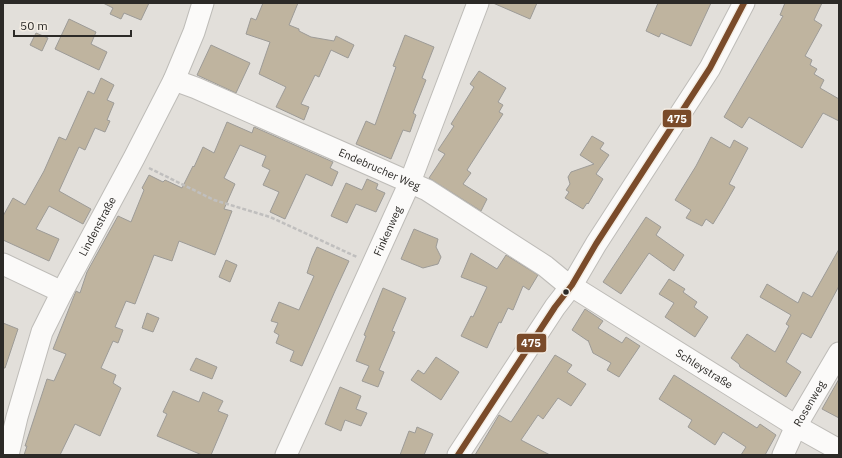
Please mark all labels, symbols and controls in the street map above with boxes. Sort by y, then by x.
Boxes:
scale bar [14,12,131,38]
text: 50 m [20,18,48,33]
line badge: 475 [662,109,692,128]
text: 475 [667,112,687,126]
street label: Endebrucher Weg [337,145,423,193]
street label: Lindenstraße [76,194,119,258]
street label: Finkenweg [370,204,405,258]
unlabelled marker [561,287,571,297]
line badge: 475 [516,333,547,353]
text: 475 [521,336,541,350]
street label: Schleystraße [673,346,735,392]
street label: Rosenweg [790,378,828,429]

